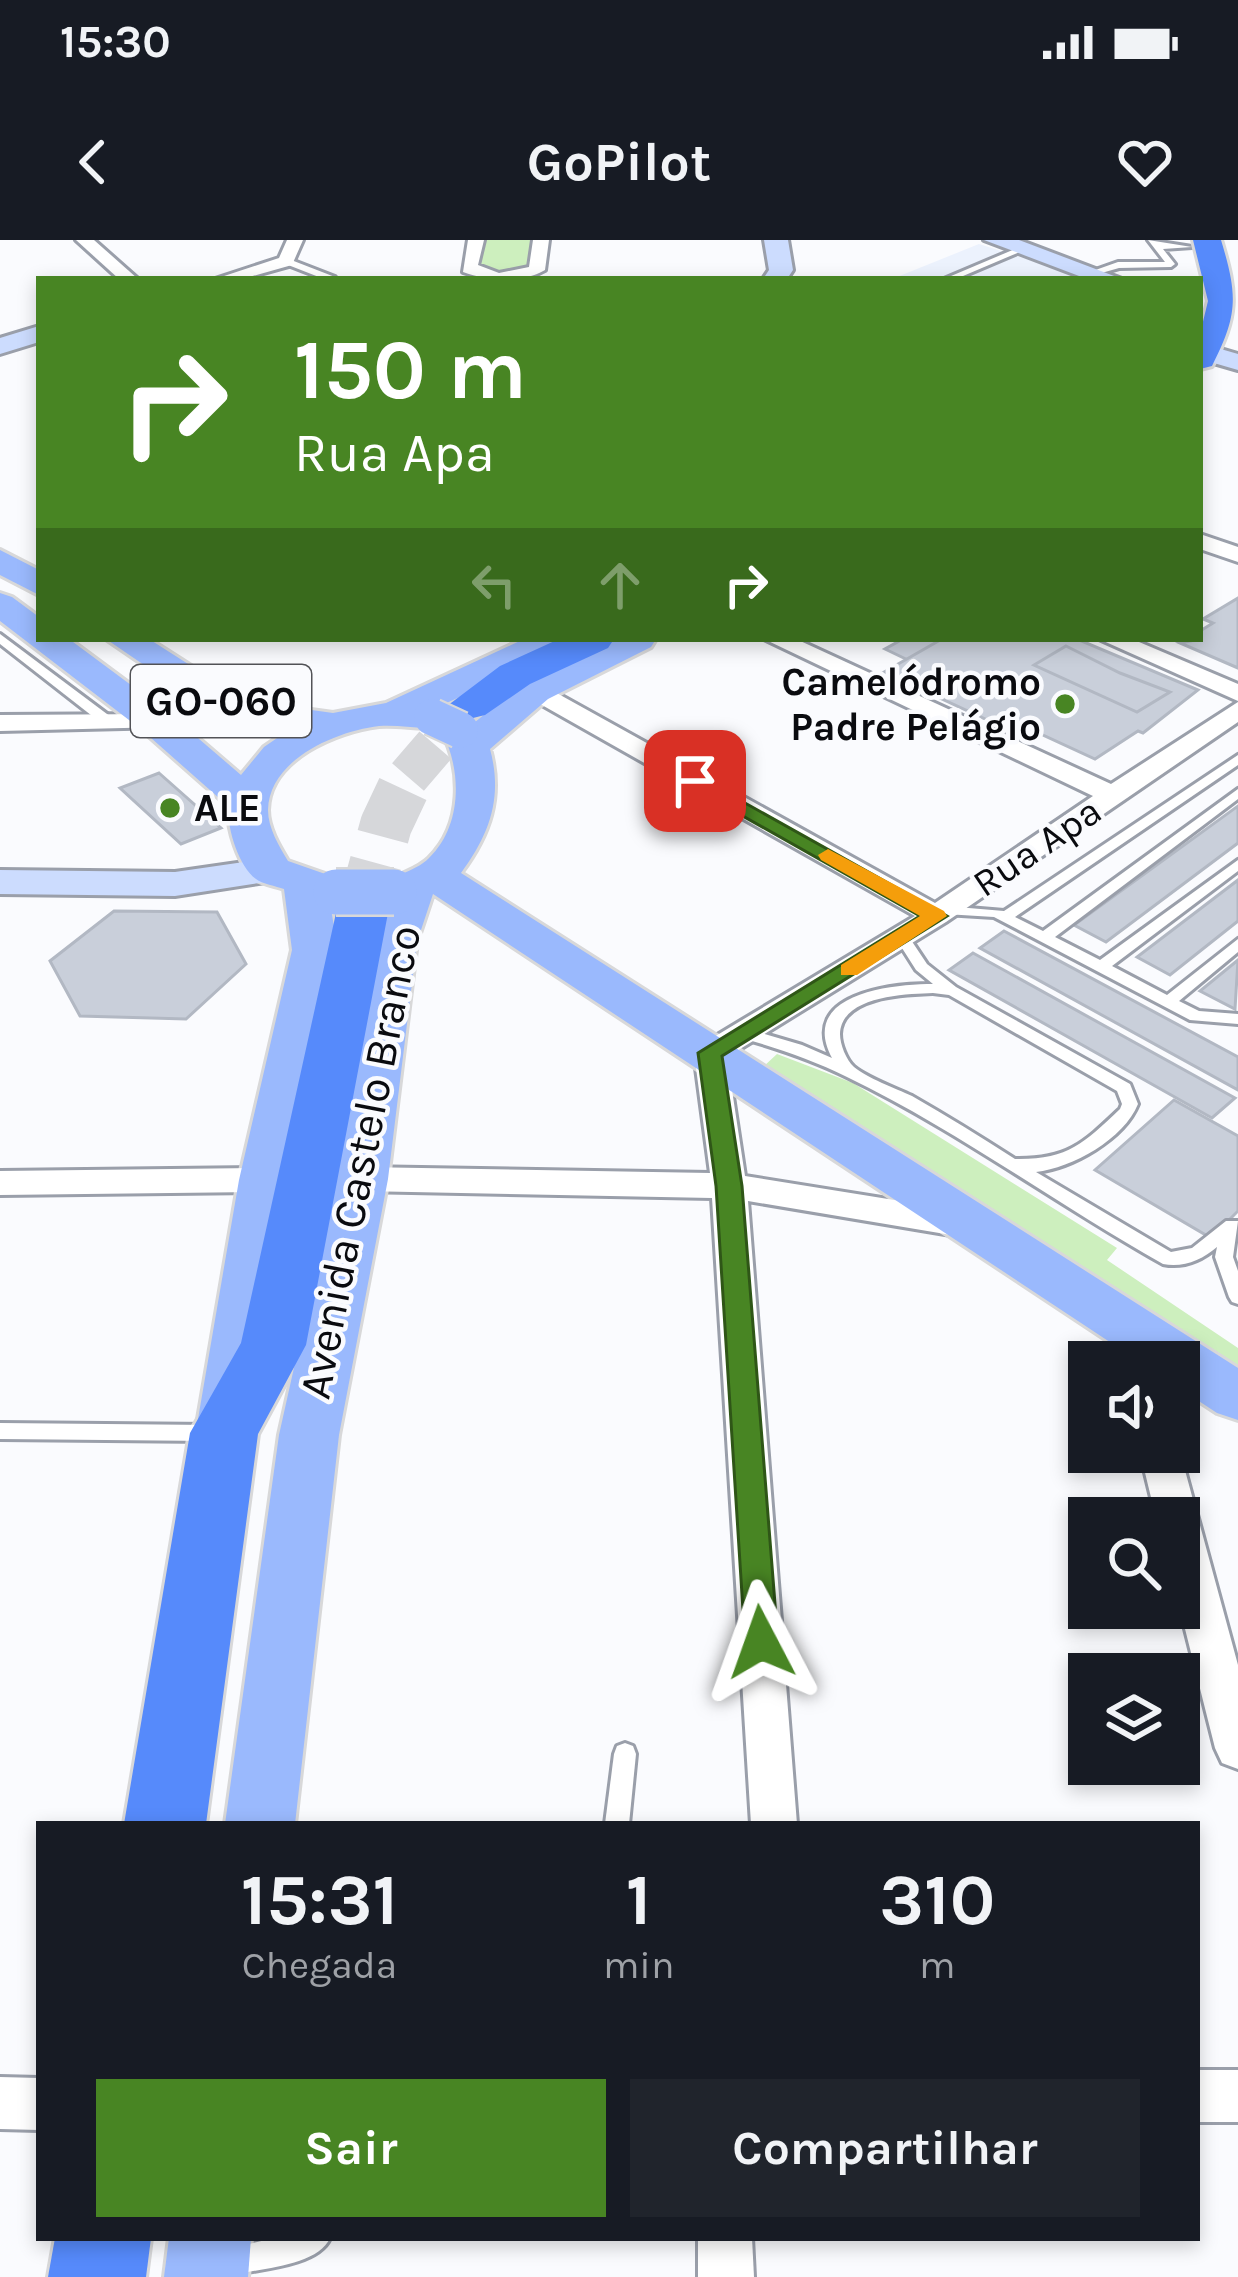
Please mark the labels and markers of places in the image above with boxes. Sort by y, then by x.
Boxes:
place label: Camelódromo Padre Pelágio [781,659,1041,750]
marker: Camelódromo Padre Pelágio [1052,691,1078,717]
pin [644,730,746,832]
place label: ALE [194,785,261,831]
marker: ALE [157,795,183,821]

